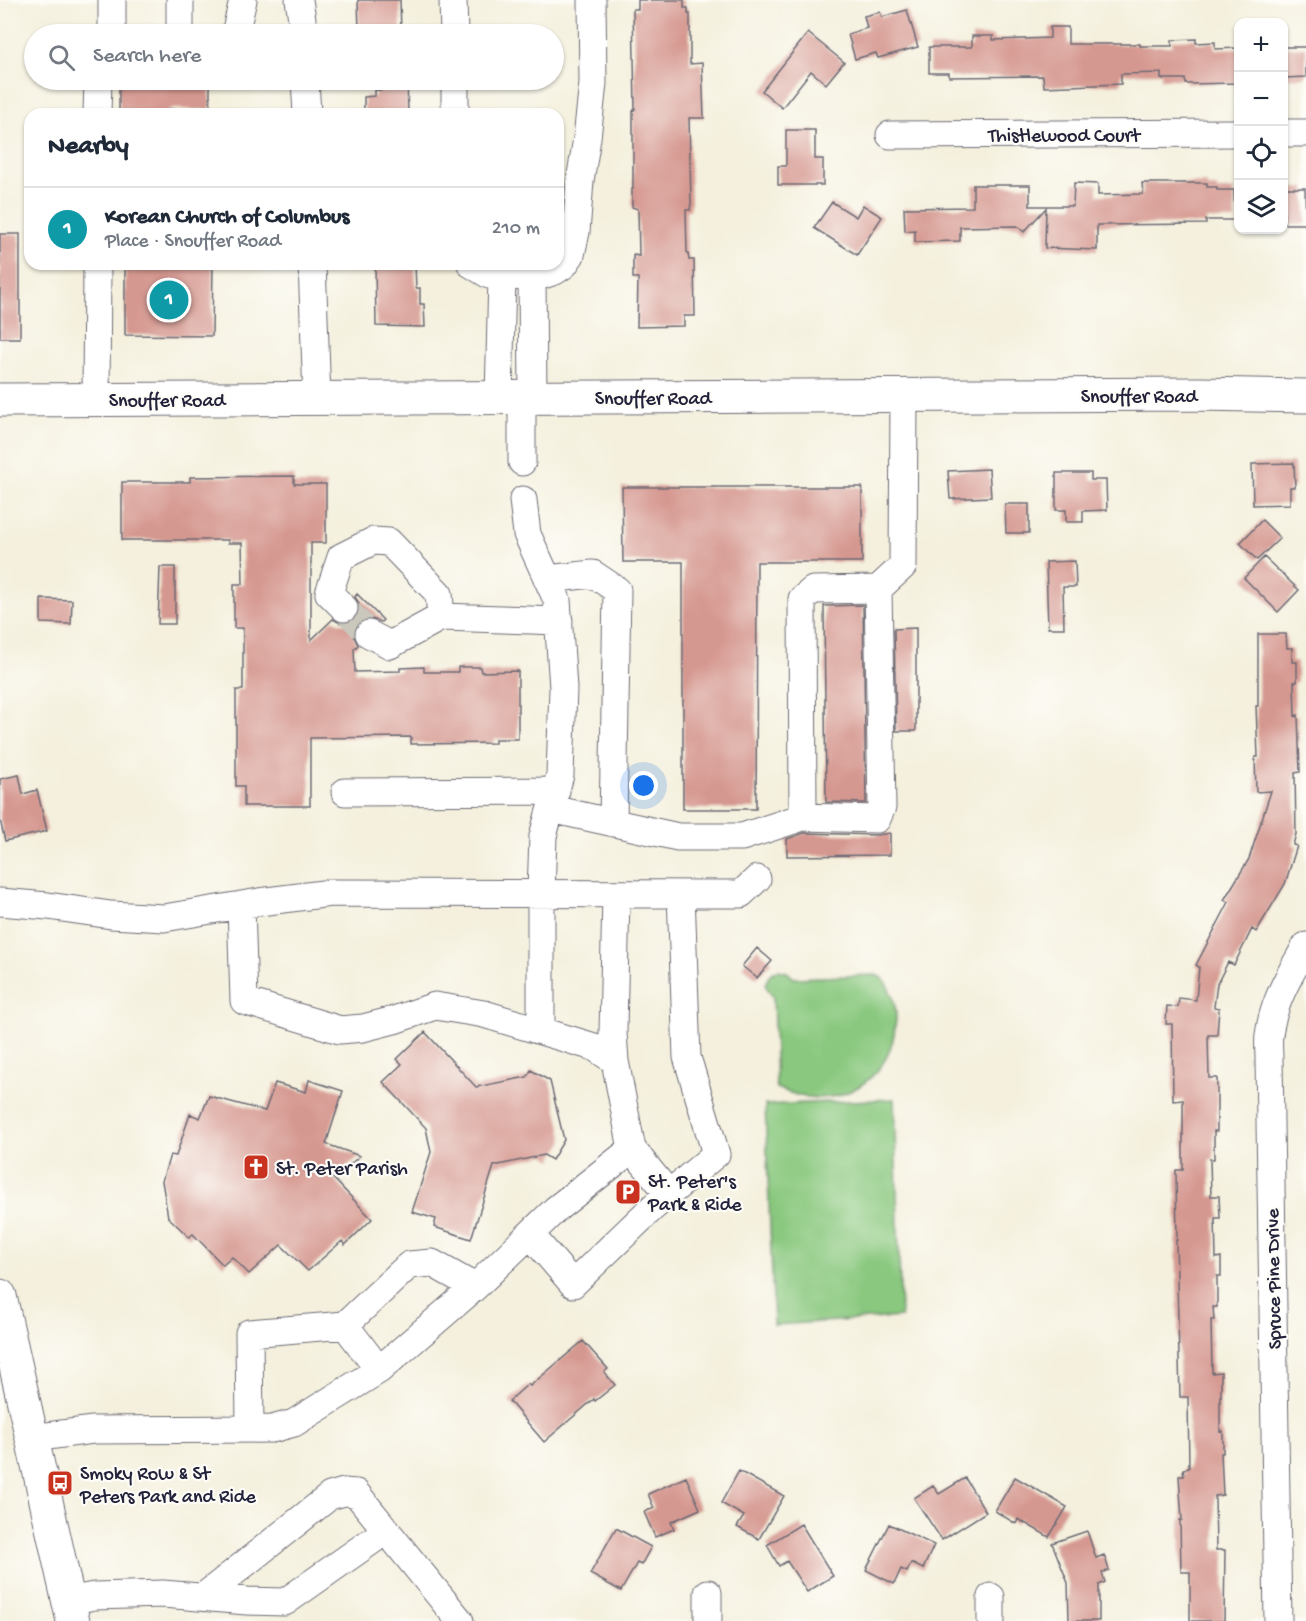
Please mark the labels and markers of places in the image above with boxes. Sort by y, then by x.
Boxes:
pin: 1 [150,278,188,322]
church icon: St. Peter Parish [241,1152,271,1182]
place label: St. Peter Parish [276,1159,408,1182]
place label: St. Peter's Park & Ride [647,1172,742,1218]
parking icon: St. Peter's Park & Ride [613,1177,643,1207]
place label: Smoky Row & St Peters Park and Ride [79,1464,256,1510]
bus stop icon: Smoky Row & St Peters Park and Ride [45,1468,75,1498]

